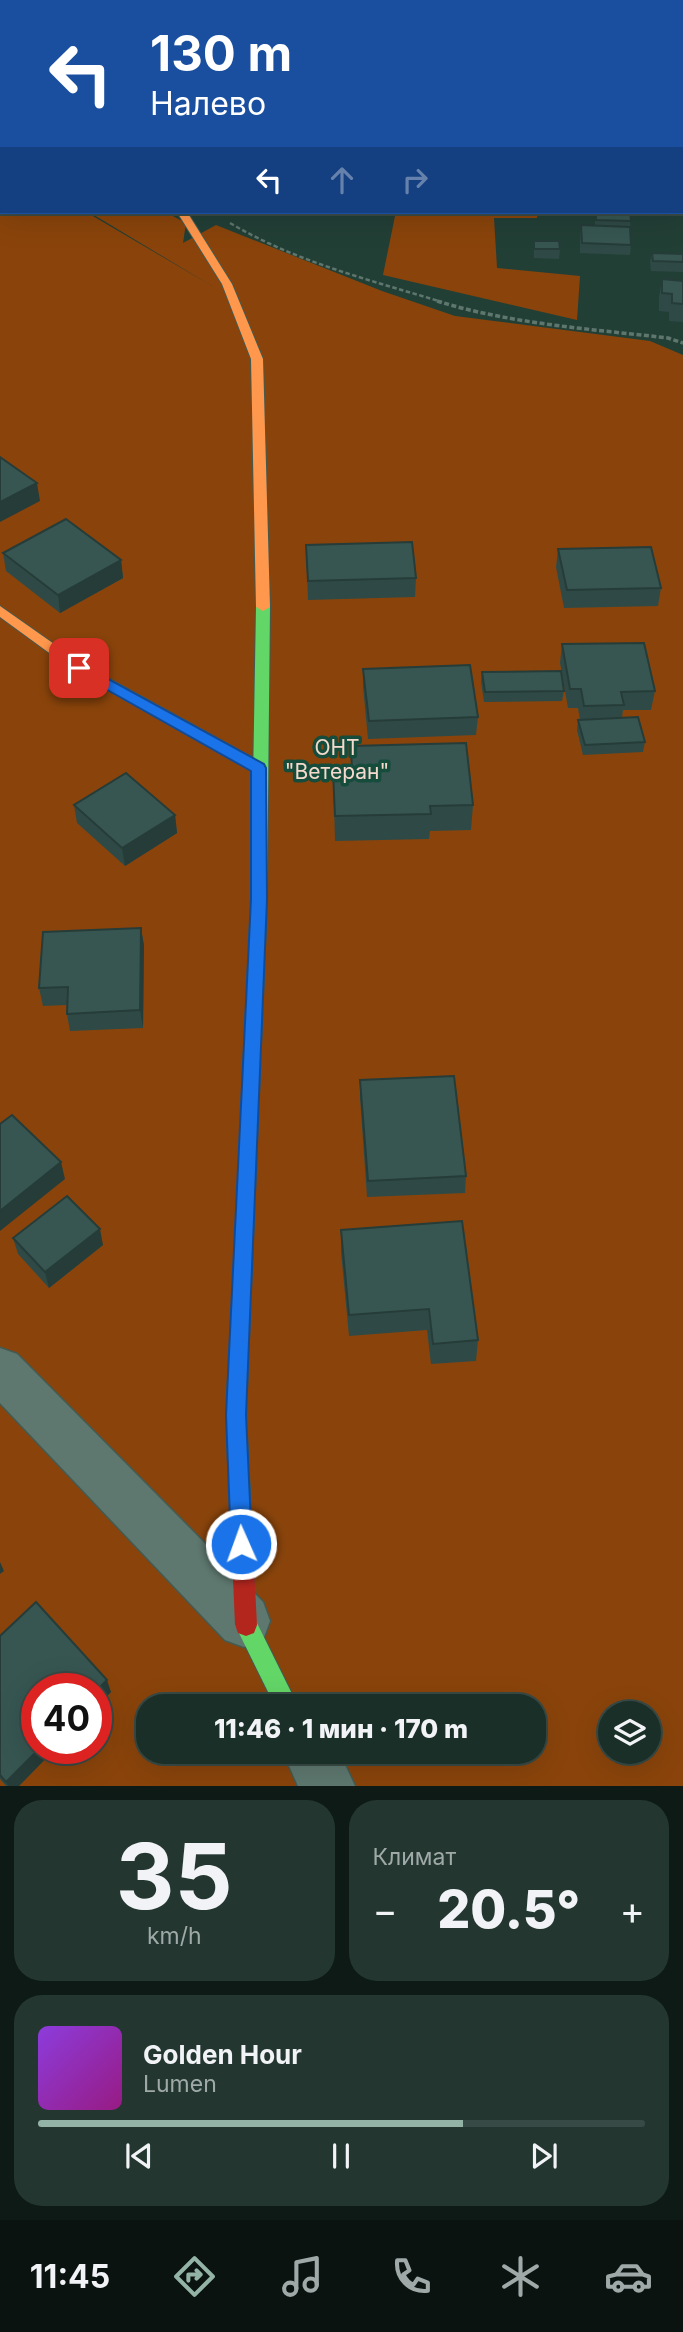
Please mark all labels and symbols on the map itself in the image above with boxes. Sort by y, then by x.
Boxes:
pin [49,638,109,698]
park label: ОНТ "Ветеран" [285,735,389,784]
position arrow [204,1507,278,1581]
speed limit sign: 40 [21,1673,112,1764]

